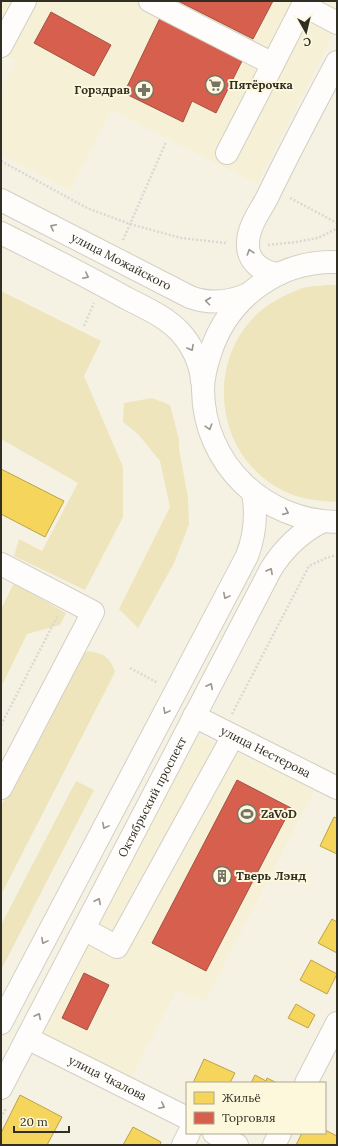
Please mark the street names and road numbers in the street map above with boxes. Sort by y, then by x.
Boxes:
street label: улица Можайского [69,229,174,293]
street label: улица Нестерова [218,723,313,780]
street label: Октябрьский проспект [114,734,189,860]
street label: улица Чкалова [66,1052,149,1104]

